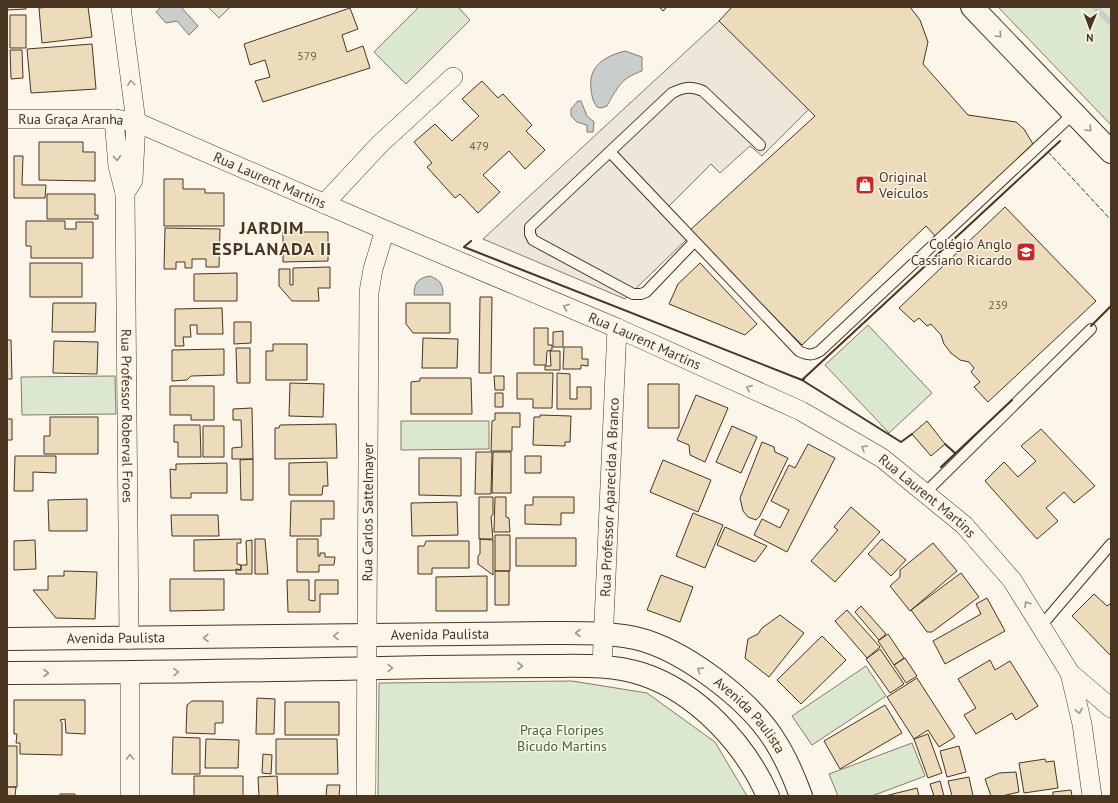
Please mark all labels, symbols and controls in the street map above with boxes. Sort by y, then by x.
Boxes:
north arrow [1070,8,1110,48]
one-way arrow [994,30,1002,38]
text: N [1086,31,1094,45]
house number: 579 [297,48,317,63]
one-way arrow [127,80,136,86]
street label: Rua Graça Aranha [18,110,125,129]
one-way arrow [1084,124,1092,132]
house number: 479 [469,138,489,153]
street label: Rua Laurent Martins [211,148,329,212]
one-way arrow [113,155,121,161]
place label: Original Veículos [878,168,928,202]
shop icon: Original Veículos [854,174,876,196]
district label: JARDIM ESPLANADA II [212,216,332,260]
place label: Colégio Anglo Cassiano Ricardo [911,235,1012,269]
school or university icon: Colégio Anglo Cassiano Ricardo [1015,241,1037,263]
house number: 239 [988,297,1008,312]
one-way arrow [563,303,570,311]
street label: Rua Laurent Martins [586,308,704,374]
street label: Rua Professor Roberval Froes [117,329,137,503]
one-way arrow [745,385,753,393]
street label: Rua Professor Aparecida A Branco [596,397,623,597]
street label: Rua Carlos Sattelmayer [358,442,377,581]
one-way arrow [861,445,868,452]
street label: Rua Laurent Martins [875,450,980,541]
one-way arrow [1024,601,1032,608]
street label: Avenida Paulista [391,625,489,644]
street label: Avenida Paulista [67,628,165,647]
one-way arrow [575,629,581,637]
one-way arrow [333,632,339,640]
one-way arrow [203,634,209,642]
one-way arrow [517,662,523,670]
one-way arrow [387,664,393,672]
one-way arrow [173,667,179,676]
one-way arrow [698,667,705,674]
one-way arrow [43,669,49,677]
street label: Avenida Paulista [710,673,789,756]
one-way arrow [1074,707,1082,714]
park label: Praça Floripes Bicudo Martins [517,721,607,755]
one-way arrow [126,754,134,760]

